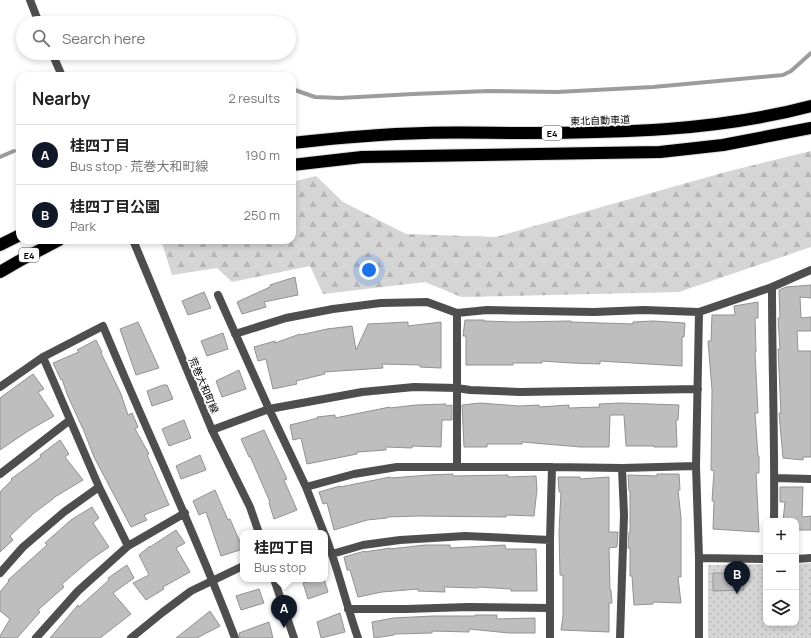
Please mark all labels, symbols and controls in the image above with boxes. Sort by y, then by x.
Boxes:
search box [16,16,296,60]
icon: search [30,27,52,49]
text: Search here [62,28,145,49]
text: Nearby [32,87,90,110]
text: 2 results [228,89,280,107]
street label: 東北自動車道 [570,112,630,128]
road number: E4 [542,126,562,140]
text: 桂四丁目 [70,135,130,156]
text: A [41,146,49,164]
text: 190 m [245,146,280,164]
text: Bus stop · 荒巻大和町線 [70,157,208,175]
text: 桂四丁目公園 [70,196,160,217]
text: B [41,206,49,224]
text: 250 m [244,206,280,224]
text: Park [70,217,96,235]
road number: E4 [19,248,39,262]
your location [359,260,379,280]
street label: 荒巻大和町線 [186,355,222,415]
map controls [763,518,799,626]
button: + [763,518,799,554]
popup [240,530,328,582]
text: 桂四丁目 [254,537,314,558]
button: − [763,554,799,590]
text: Bus stop [254,558,306,576]
pin: B [724,561,750,594]
button: layers [763,590,799,626]
pin: A [271,595,297,628]

